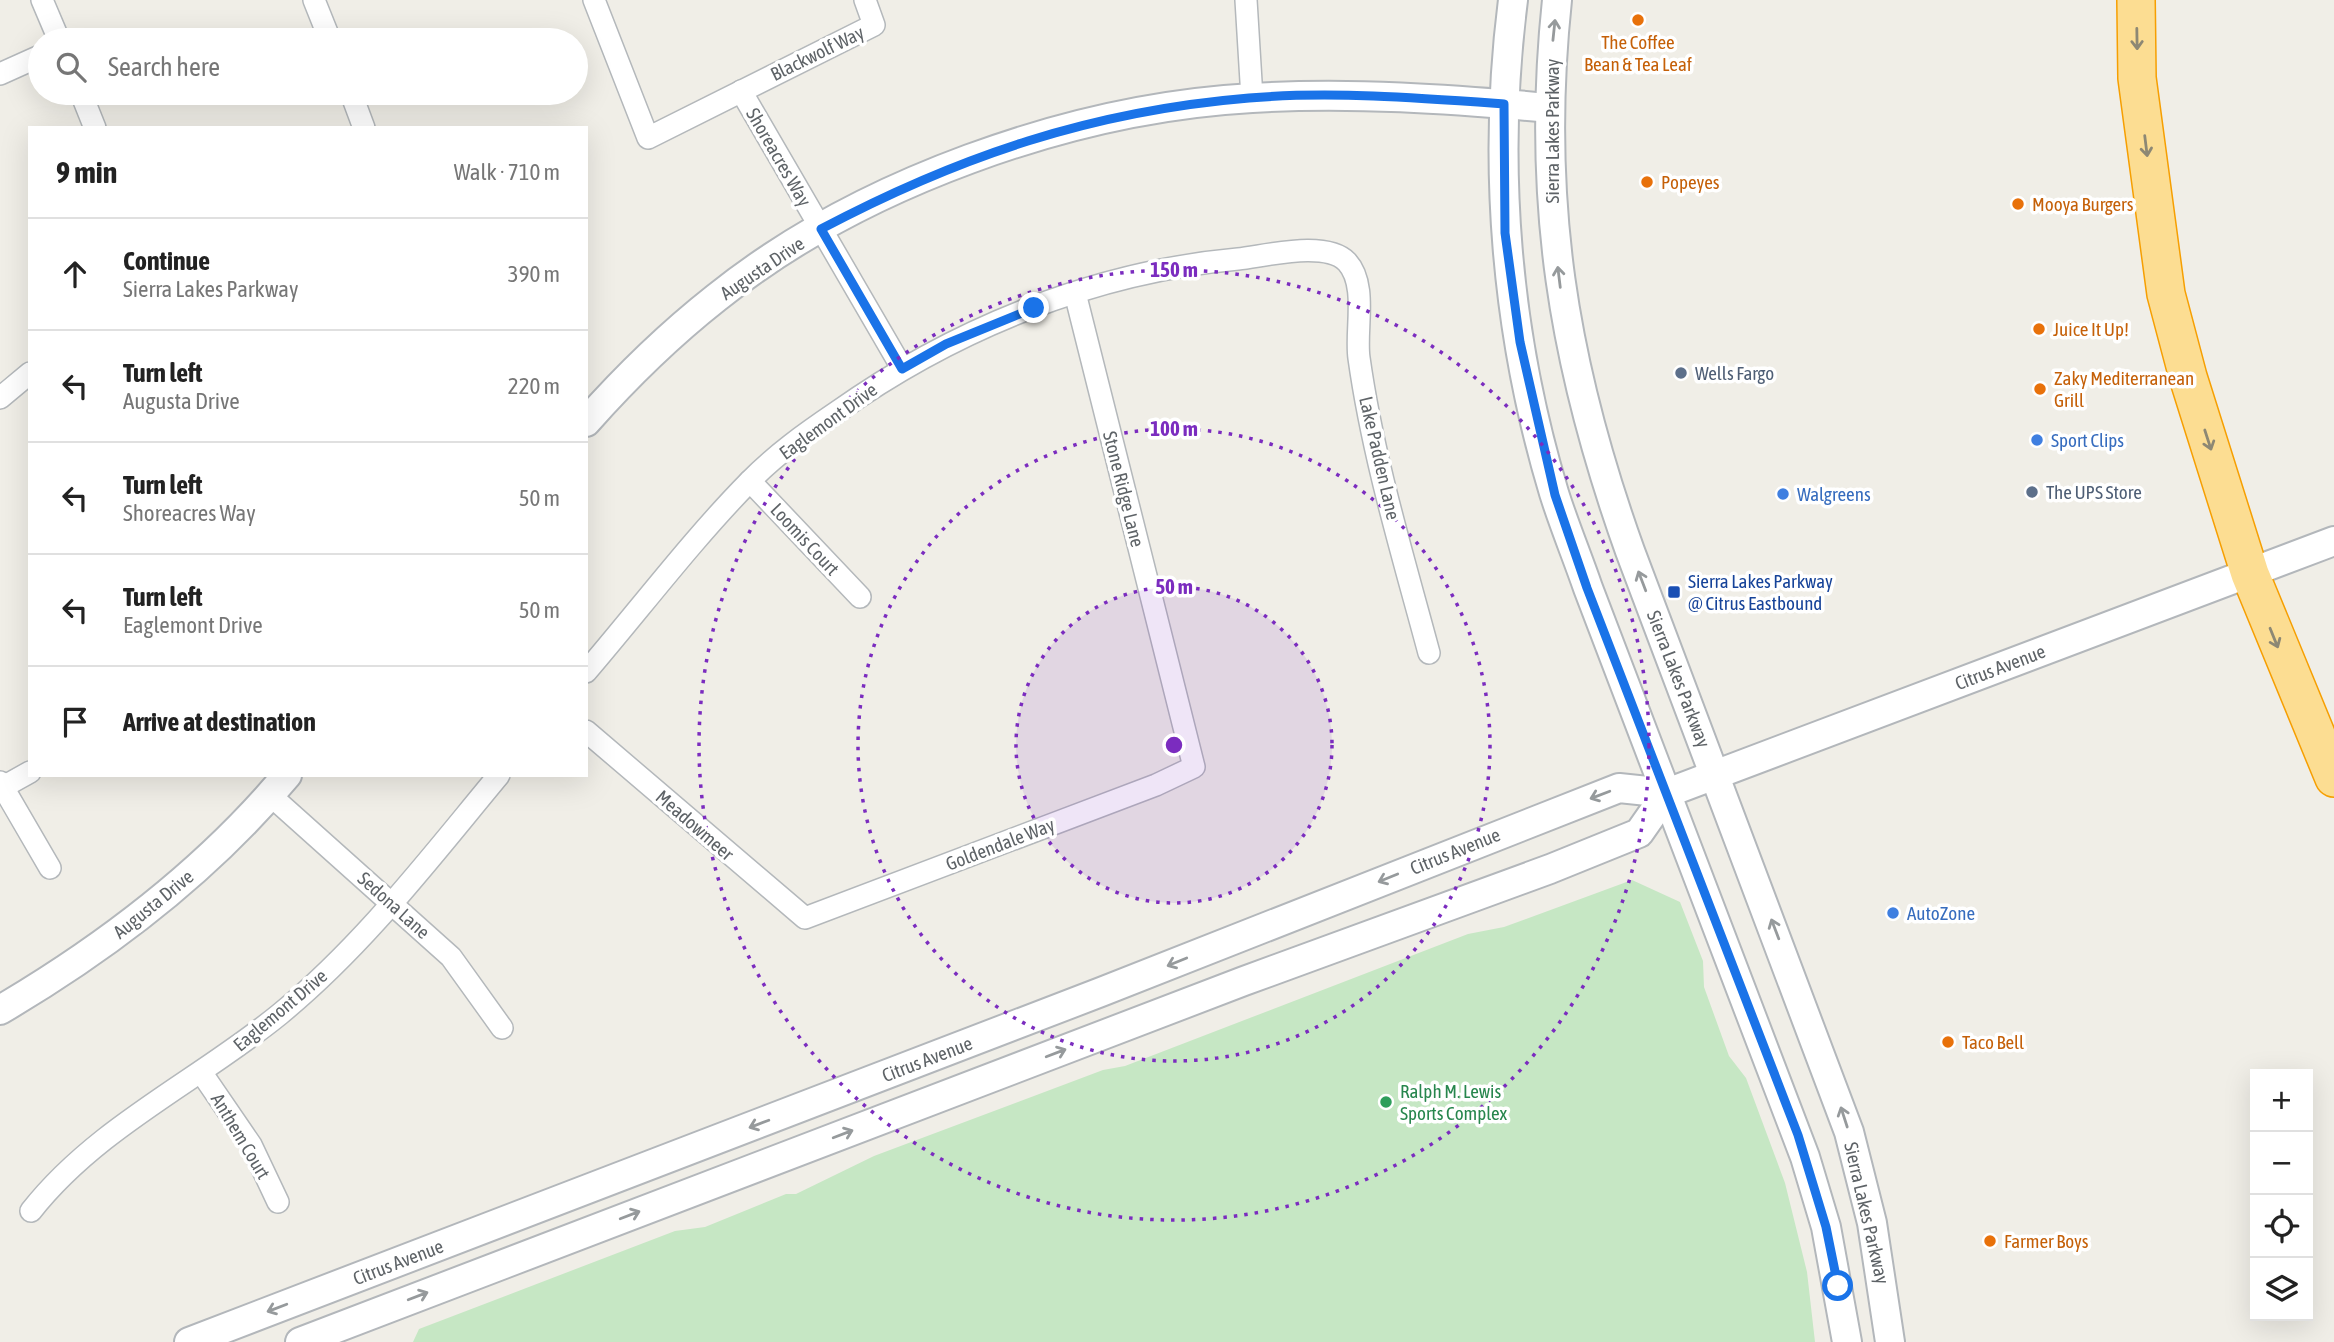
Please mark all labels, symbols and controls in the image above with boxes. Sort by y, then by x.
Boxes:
marker: The Coffee Bean & Tea Leaf [1630,12,1646,28]
one-way arrow [1547,19,1560,42]
street label: Blackwolf Way [767,21,867,85]
one-way arrow [2130,27,2143,50]
search box [28,28,588,105]
place label: The Coffee Bean & Tea Leaf [1584,31,1692,75]
icon: search [52,48,90,86]
text: Search here [108,52,220,82]
street label: Sierra Lakes Parkway [1541,58,1563,203]
street label: Shoreacres Way [742,104,816,210]
one-way arrow [2139,134,2152,157]
text: 9 min [56,155,117,189]
text: Walk · 710 m [454,159,560,185]
place label: Popeyes [1661,171,1720,193]
marker: Popeyes [1639,174,1655,190]
place label: Mooya Burgers [2032,193,2134,215]
marker: Mooya Burgers [2010,196,2026,212]
street label: Augusta Drive [716,232,808,304]
text: Continue [123,246,210,276]
icon: ahead [56,255,94,293]
text: 150 m [1150,257,1198,281]
text: 390 m [508,261,560,287]
one-way arrow [1553,267,1566,289]
text: Sierra Lakes Parkway [123,276,298,302]
route end [1018,292,1049,323]
place label: Juice It Up! [2053,318,2129,340]
marker: Juice It Up! [2031,321,2047,337]
text: Turn left [123,358,203,388]
place label: Wells Fargo [1695,362,1774,384]
marker: Wells Fargo [1673,365,1689,381]
icon: left [56,367,94,405]
place label: Zaky Mediterranean Grill [2054,367,2194,411]
text: 220 m [508,373,560,399]
street label: Eaglemont Drive [775,378,881,464]
marker: Zaky Mediterranean Grill [2032,381,2048,397]
text: Augusta Drive [123,388,240,414]
street label: Lake Padden Lane [1355,394,1405,522]
text: 100 m [1150,416,1198,440]
one-way arrow [2202,428,2215,450]
street label: Stone Ridge Lane [1099,429,1149,549]
place label: Sport Clips [2051,429,2124,451]
marker: Sport Clips [2029,432,2045,448]
text: Turn left [123,470,203,500]
icon: left [56,479,94,517]
place label: The UPS Store [2046,481,2142,503]
place label: Walgreens [1797,483,1871,505]
marker: The UPS Store [2024,484,2040,500]
text: 50 m [519,485,560,511]
marker: Walgreens [1775,486,1791,502]
street label: Loomis Court [766,499,844,579]
text: Shoreacres Way [123,500,256,526]
place label: Sierra Lakes Parkway @ Citrus Eastbound [1688,570,1833,614]
one-way arrow [1634,571,1647,592]
text: 50 m [1155,574,1193,598]
text: Turn left [123,582,203,612]
marker: Sierra Lakes Parkway @ Citrus Eastbound [1666,584,1682,600]
icon: left [56,591,94,629]
text: 50 m [519,597,560,623]
street label: Sierra Lakes Parkway [1643,607,1715,751]
text: Eaglemont Drive [123,612,263,638]
one-way arrow [2269,626,2282,648]
street label: Citrus Avenue [1952,640,2048,694]
icon: arrive [56,703,94,741]
text: Arrive at destination [123,707,316,737]
centre of rings [1162,733,1186,757]
street label: Meadowmeer [652,785,739,865]
one-way arrow [1590,790,1611,803]
street label: Goldendale Way [943,813,1058,875]
street label: Citrus Avenue [1407,823,1503,879]
street label: Augusta Drive [109,865,197,943]
street label: Sedona Lane [354,867,434,943]
one-way arrow [1378,872,1399,885]
place label: AutoZone [1907,902,1975,924]
marker: AutoZone [1885,905,1901,921]
one-way arrow [1767,919,1780,941]
one-way arrow [1166,957,1188,970]
street label: Eaglemont Drive [229,964,331,1056]
place label: Taco Bell [1962,1031,2024,1053]
street label: Citrus Avenue [879,1032,975,1086]
marker: Taco Bell [1940,1034,1956,1050]
one-way arrow [1044,1046,1066,1058]
map controls [2250,1069,2313,1321]
button: + [2250,1069,2313,1132]
place label: Ralph M. Lewis Sports Complex [1400,1080,1508,1124]
street label: Anthem Court [207,1089,275,1183]
marker: Ralph M. Lewis Sports Complex [1378,1094,1394,1110]
one-way arrow [1837,1107,1849,1129]
one-way arrow [749,1119,771,1132]
one-way arrow [832,1127,853,1139]
button: − [2250,1132,2313,1195]
street label: Sierra Lakes Parkway [1840,1140,1894,1286]
button: locate [2250,1195,2313,1258]
one-way arrow [619,1208,641,1220]
place label: Farmer Boys [2004,1230,2089,1252]
marker: Farmer Boys [1982,1233,1998,1249]
street label: Citrus Avenue [350,1235,446,1289]
button: layers [2250,1258,2313,1321]
route start [1822,1270,1853,1301]
one-way arrow [406,1288,428,1301]
one-way arrow [267,1303,289,1316]

